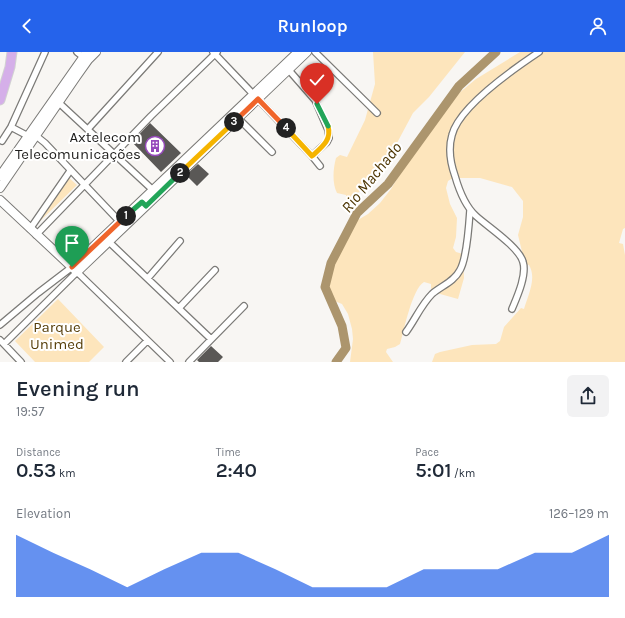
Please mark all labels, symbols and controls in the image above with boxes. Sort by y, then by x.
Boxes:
icon: back [16,15,38,37]
text: Runloop [277,15,348,37]
icon: person [587,15,609,37]
pin [300,63,334,104]
icon: check [306,69,328,91]
pin: 3 [224,112,244,132]
text: 3 [231,115,237,128]
pin: 4 [276,118,296,138]
text: 4 [283,121,289,134]
place label: Axtelecom Telecomunicações [15,128,141,163]
building icon: Axtelecom Telecomunicações [144,135,166,157]
water label: Rio Machado [337,138,406,216]
pin: 2 [170,163,190,183]
text: 2 [177,166,183,179]
pin: 1 [116,206,136,226]
text: 1 [124,209,128,222]
pin [55,226,89,267]
icon: arrive [61,232,83,254]
park label: Parque Unimed [30,318,84,353]
button: share [567,375,609,417]
text: Evening run [16,376,140,402]
text: 19:57 [16,404,44,419]
text: Distance [16,446,60,459]
text: Time [216,446,240,459]
text: Pace [415,446,439,459]
text: 0.53 [16,459,56,482]
text: 2:40 [216,459,257,482]
text: 5:01 [415,459,451,482]
text: km [56,467,75,480]
text: /km [451,467,475,480]
text: Elevation [16,506,71,521]
text: 126–129 m [549,506,609,521]

